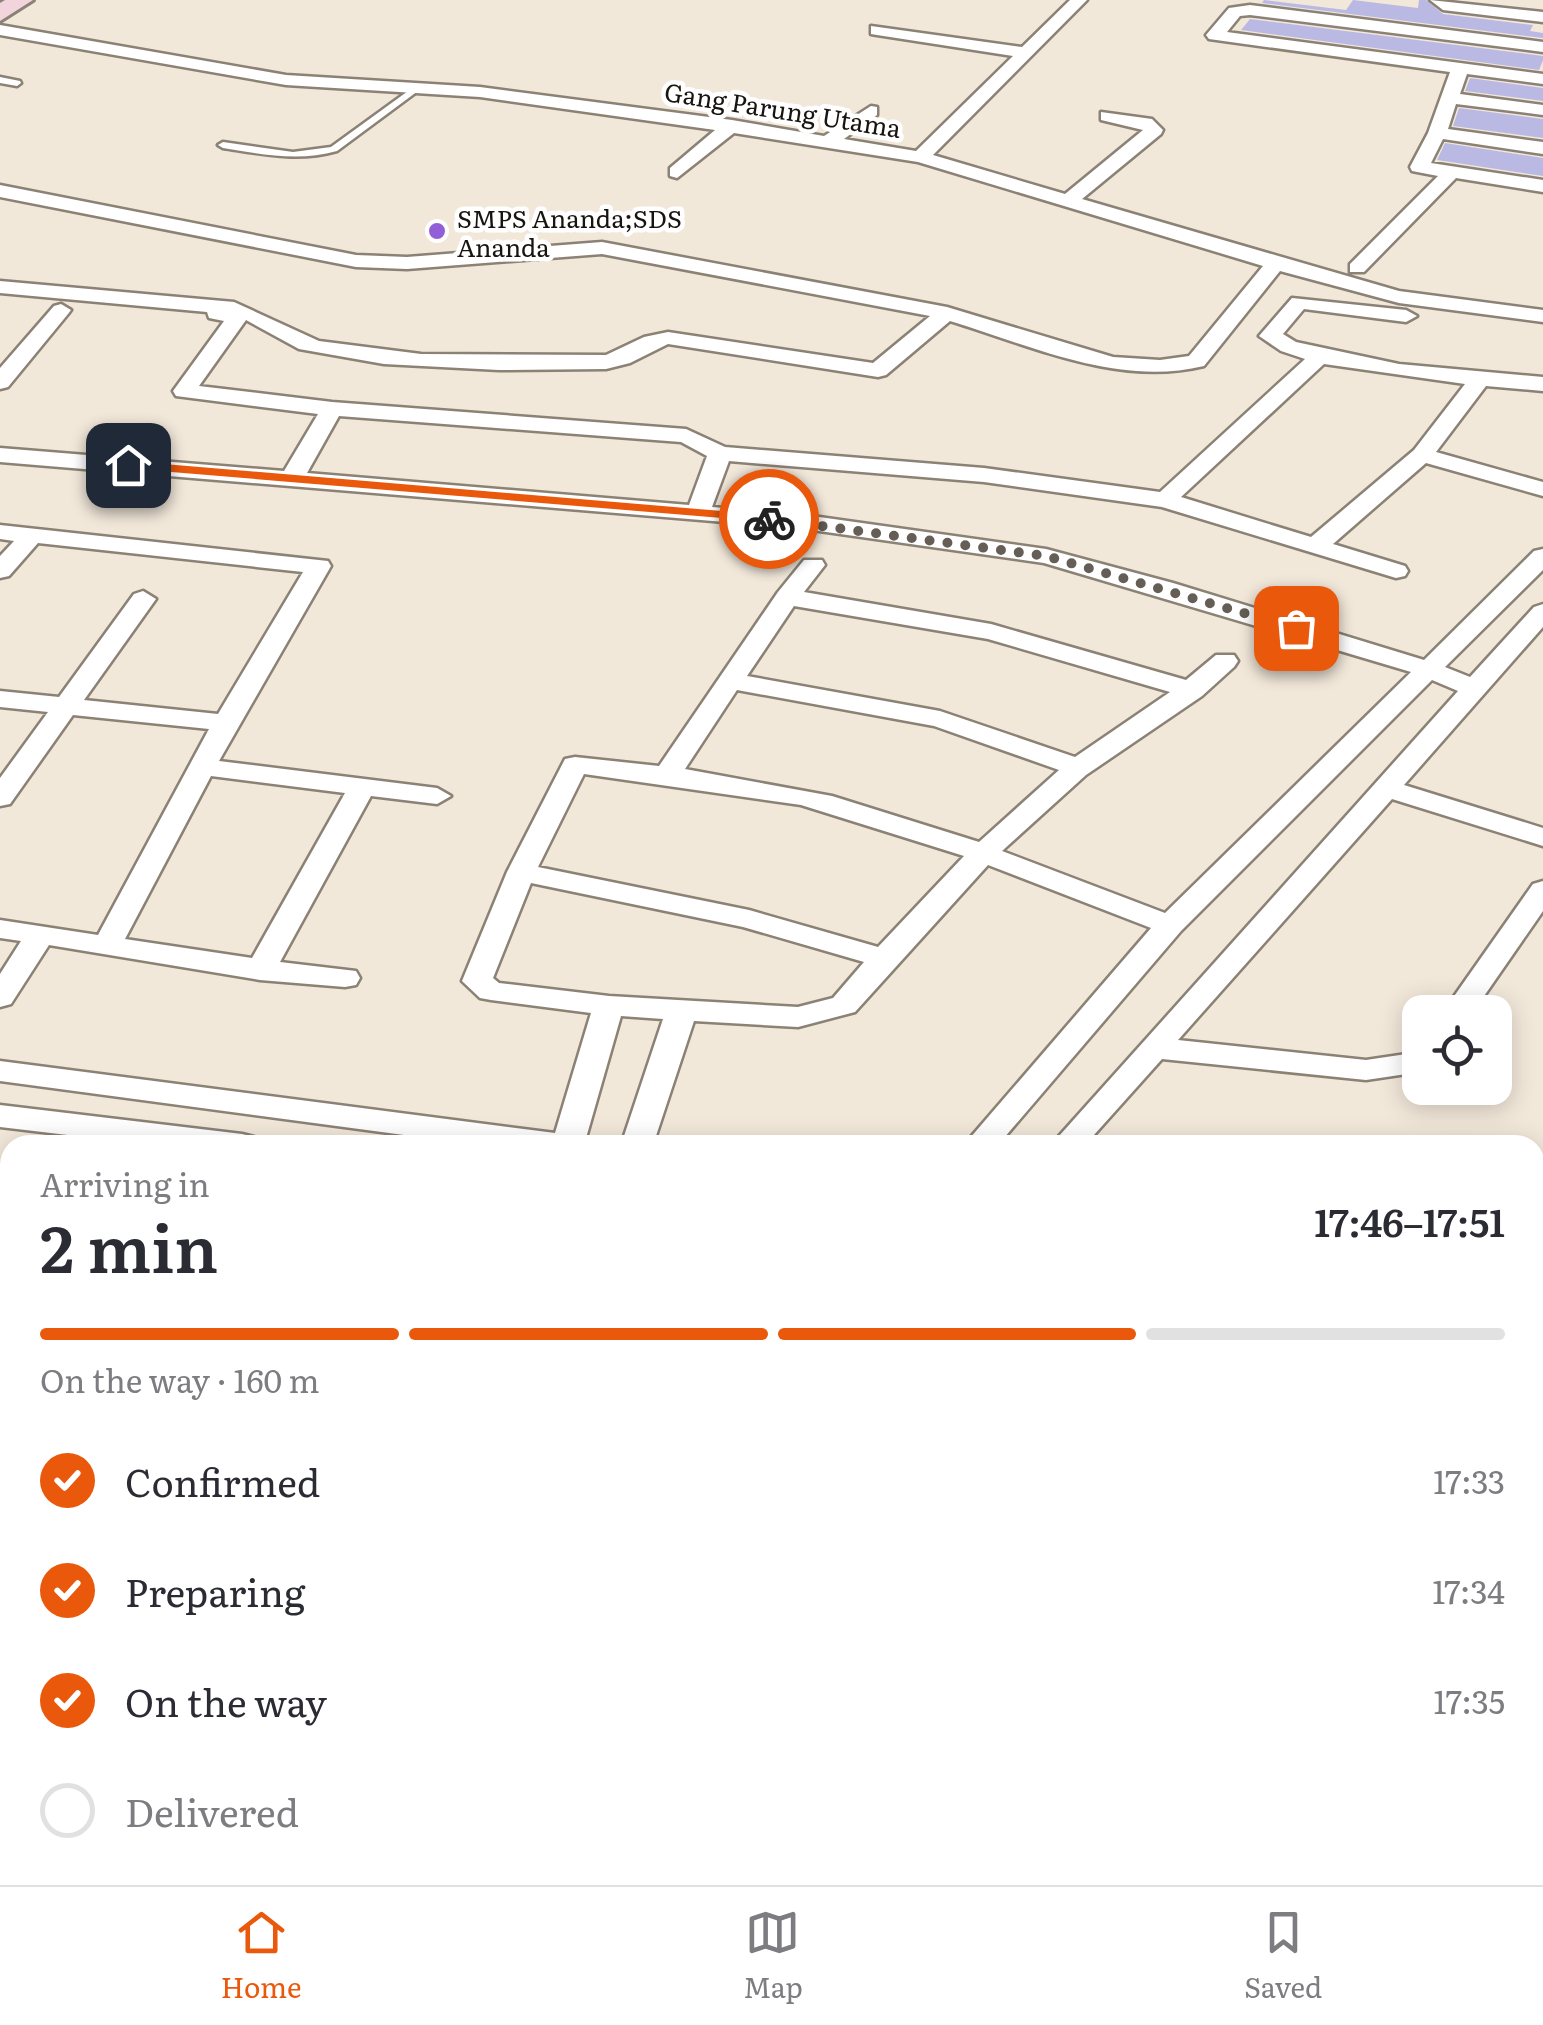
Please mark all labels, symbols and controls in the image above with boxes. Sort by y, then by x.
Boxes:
street label: Gang Parung Utama [662,72,904,146]
place label: SMPS Ananda;SDS Ananda [457,199,682,265]
marker: SMPS Ananda;SDS Ananda [426,220,448,242]
pin [86,423,171,508]
icon: home [101,438,156,493]
courier [719,469,819,569]
icon: bike [742,492,797,547]
pin [1254,586,1339,671]
icon: bag [1269,601,1324,656]
map controls [1402,995,1512,1105]
button: locate [1402,995,1512,1105]
text: Arriving in [40,1159,210,1207]
text: 17:46–17:51 [1314,1192,1505,1249]
text: 2 min [40,1196,218,1293]
text: On the way · 160 m [40,1355,320,1403]
text: Confirmed [125,1452,320,1509]
icon: check [40,1453,95,1508]
text: 17:33 [1433,1456,1505,1504]
text: Preparing [125,1562,305,1619]
icon: check [40,1563,95,1618]
text: 17:34 [1432,1566,1505,1614]
text: On the way [125,1672,327,1729]
icon: check [40,1673,95,1728]
text: 17:35 [1434,1676,1505,1724]
text: Delivered [125,1782,299,1839]
tab: Home [221,1905,302,2007]
tab: Map [743,1905,803,2007]
tab: Saved [1244,1905,1322,2007]

